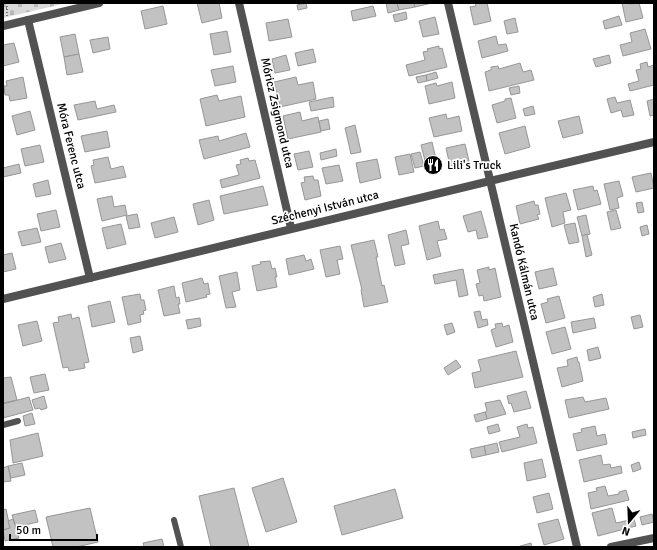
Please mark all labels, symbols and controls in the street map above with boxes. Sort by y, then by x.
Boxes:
street label: Móricz Zsigmond utca [257,56,297,170]
street label: Móra Ferenc utca [53,101,89,191]
restaurant icon: Lili's Truck [422,154,444,176]
place label: Lili's Truck [447,158,501,173]
street label: Széchenyi István utca [270,187,380,229]
street label: Kandó Kálmán utca [506,222,542,322]
north arrow [609,502,649,542]
scale bar [10,516,97,542]
text: 50 m [16,523,41,538]
text: N [620,524,632,538]

